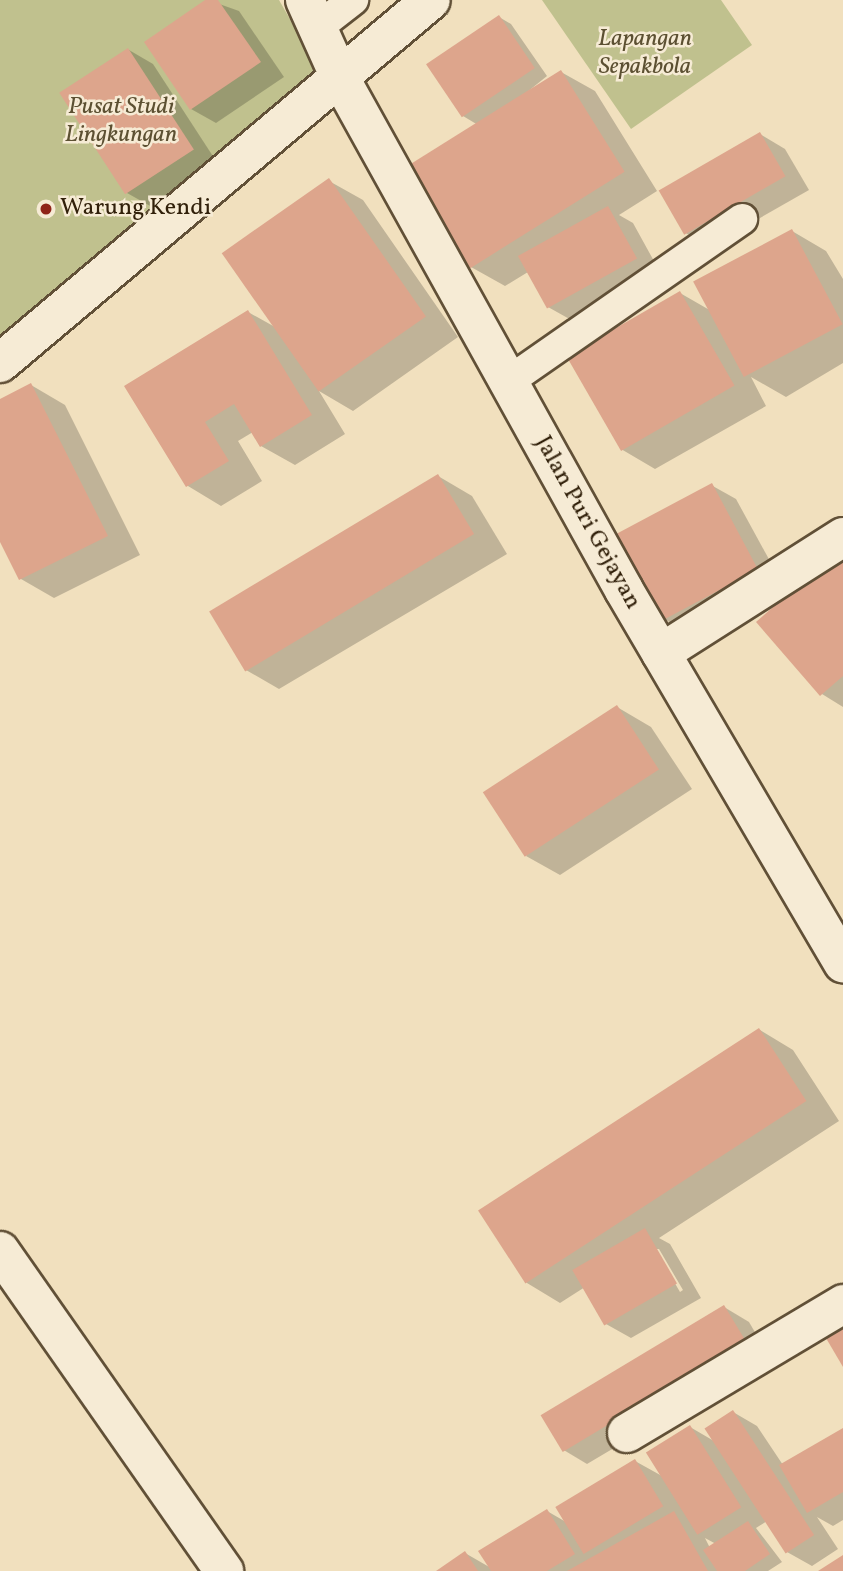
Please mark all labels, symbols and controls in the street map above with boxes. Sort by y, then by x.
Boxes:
park label: Lapangan Sepakbola [598,26,692,82]
park label: Pusat Studi Lingkungan [65,94,177,150]
place label: Warung Kendi [60,195,211,223]
marker: Warung Kendi [38,201,54,217]
street label: Jalan Puri Gejayan [527,431,647,615]

